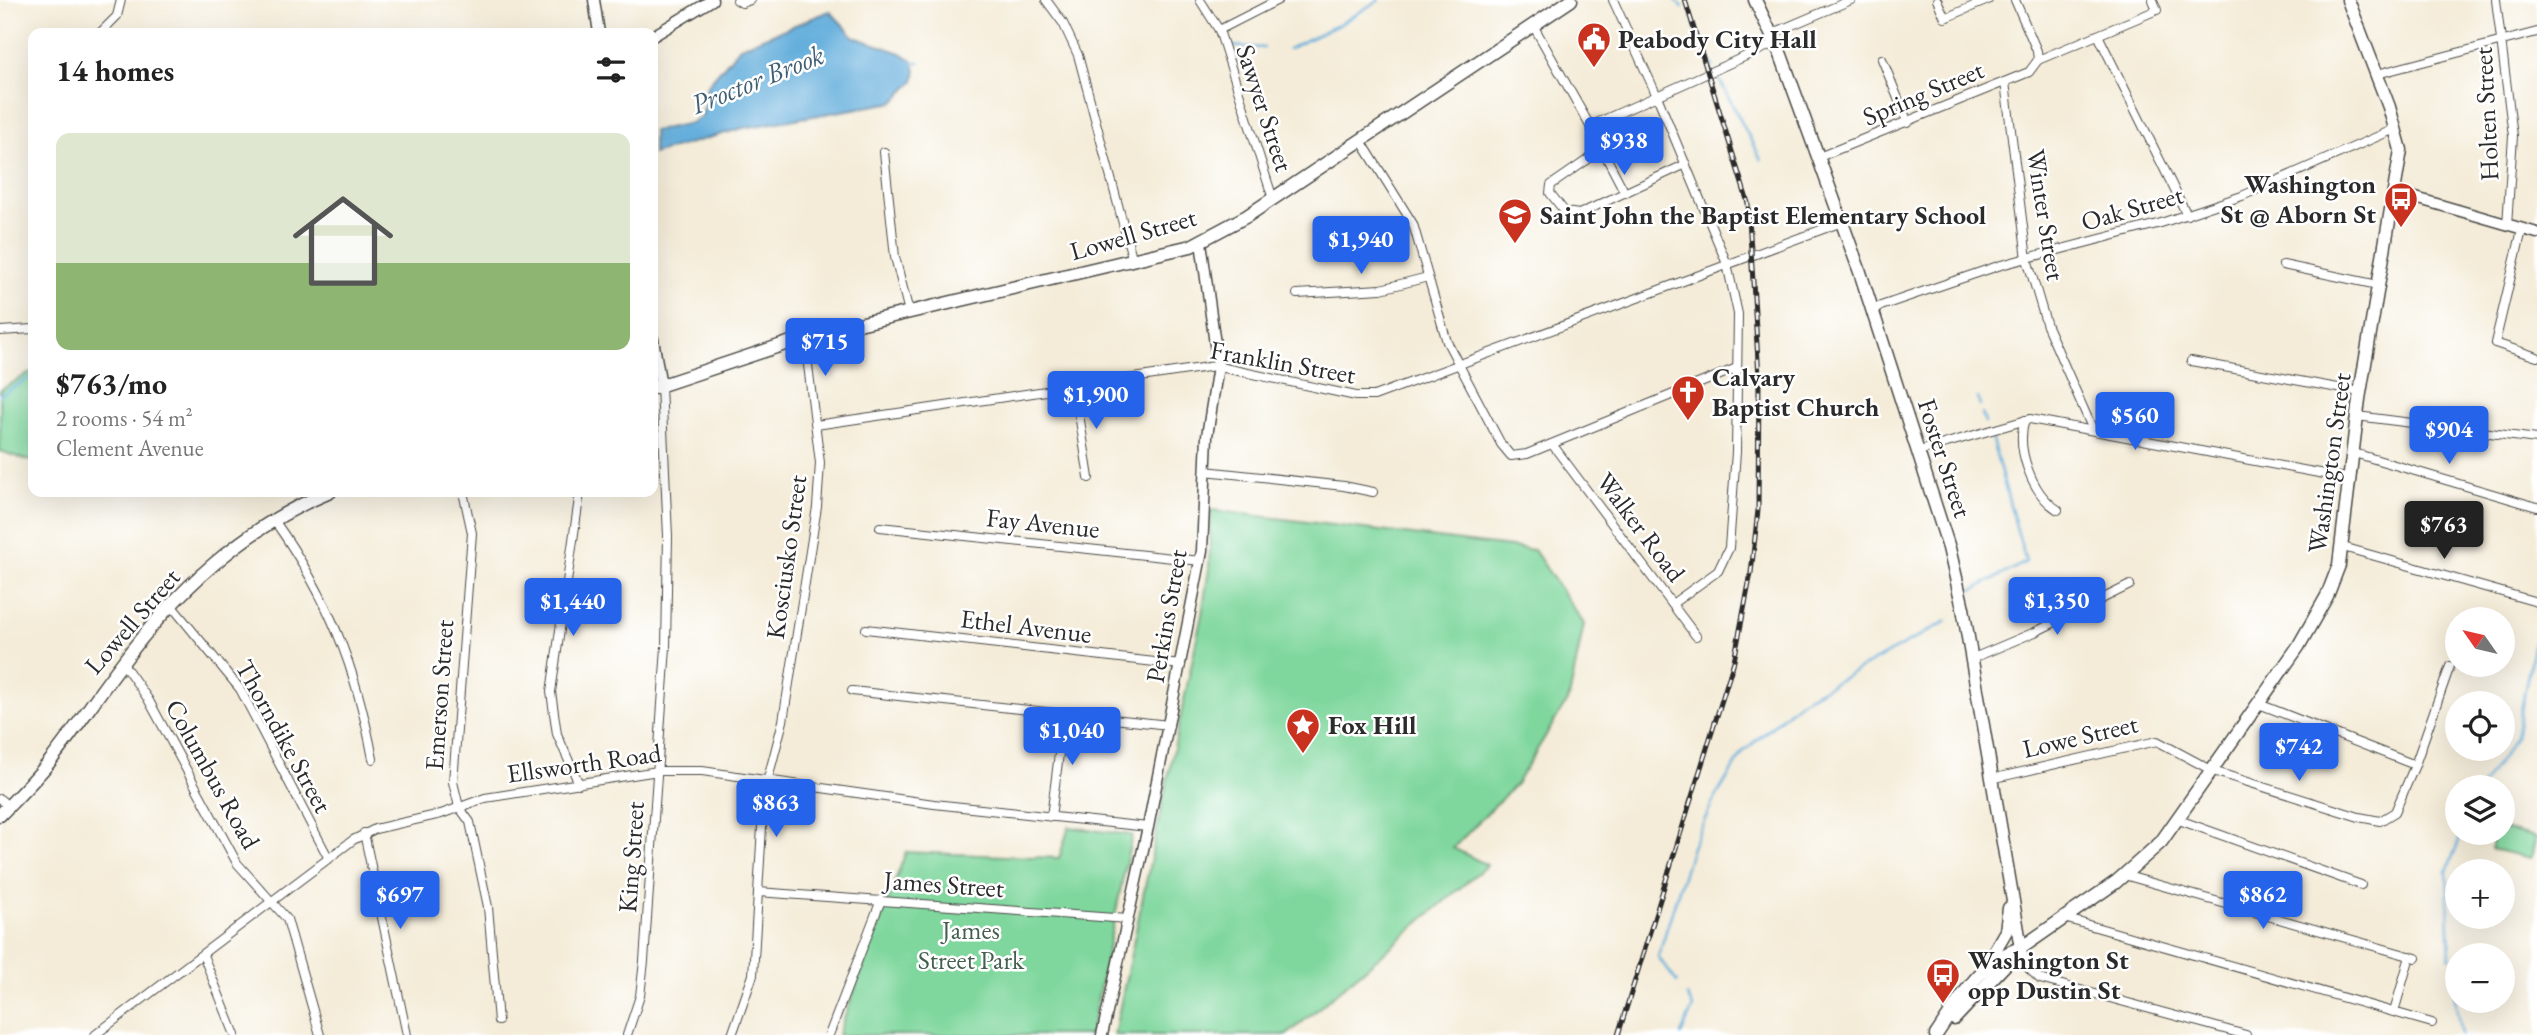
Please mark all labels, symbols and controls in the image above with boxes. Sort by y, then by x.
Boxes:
public building icon: Peabody City Hall [1575,20,1613,69]
place label: Peabody City Hall [1618,22,1817,56]
water label: Proctor Brook [685,36,829,122]
street label: Sawyer Street [1228,40,1302,176]
street label: Holten Street [2466,46,2506,182]
text: 14 homes [56,51,174,90]
icon: filters [592,51,630,89]
street label: Spring Street [1857,52,1989,134]
pin: $938 [1583,118,1665,177]
text: $938 [1600,125,1648,155]
street label: Winter Street [2019,147,2073,283]
place label: Washington St @ Aborn St [2221,167,2376,231]
street label: Oak Street [2077,177,2187,239]
icon: home [280,178,406,304]
bus stop icon: Washington St @ Aborn St [2382,180,2420,229]
school or university icon: Saint John the Baptist Elementary School [1496,196,1534,245]
place label: Saint John the Baptist Elementary School [1540,198,1986,232]
street label: Lowell Street [1066,200,1200,268]
pin: $1,940 [1304,216,1418,276]
text: $1,940 [1329,224,1393,254]
pin: $715 [784,318,866,378]
text: $715 [801,326,849,356]
street label: Franklin Street [1208,332,1358,392]
place label: Calvary Baptist Church [1712,360,1880,424]
text: $763/mo [56,364,167,403]
street label: Washington Street [2300,371,2358,555]
pin: $1,900 [1039,372,1153,431]
church icon: Calvary Baptist Church [1669,373,1707,422]
text: $1,900 [1064,379,1128,409]
pin: $560 [2094,392,2176,452]
street label: Foster Street [1910,394,1980,522]
text: $560 [2111,400,2159,430]
text: 2 rooms · 54 m² [56,403,193,433]
pin: $904 [2408,406,2490,466]
text: $904 [2425,414,2473,444]
text: Clement Avenue [56,433,204,463]
street label: Walker Road [1589,465,1694,589]
street label: Kosciusko Street [758,473,814,641]
street label: Fay Avenue [985,500,1101,546]
pin: $763 [2403,502,2485,561]
text: $763 [2420,509,2468,539]
street label: Perkins Street [1138,547,1194,685]
street label: Lowell Street [77,561,187,681]
pin: $1,440 [516,578,630,638]
pin: $1,350 [2000,578,2114,637]
text: $1,350 [2025,585,2089,615]
text: $1,440 [541,586,605,616]
street label: Ethel Avenue [958,601,1094,651]
north arrow [2445,607,2515,677]
map controls [2445,607,2515,1013]
street label: Emerson Street [417,618,461,772]
street label: Thorndike Street [228,653,340,819]
button: locate [2445,691,2515,761]
street label: Columbus Road [158,693,269,856]
place icon: Fox Hill [1284,706,1322,755]
street label: Lowe Street [2019,706,2141,766]
pin: $1,040 [1015,708,1129,767]
place label: Fox Hill [1328,708,1416,742]
text: $1,040 [1040,715,1104,745]
pin: $742 [2258,724,2340,783]
text: $742 [2275,731,2323,761]
street label: Ellsworth Road [505,735,664,791]
button: layers [2445,775,2515,845]
pin: $863 [735,780,817,839]
text: $863 [752,787,800,817]
street label: King Street [610,800,652,914]
button: + [2445,859,2515,929]
street label: James Street [881,863,1005,905]
pin: $697 [359,872,441,931]
pin: $862 [2222,872,2304,931]
text: $697 [376,879,424,909]
text: $862 [2239,879,2287,909]
park label: James Street Park [918,913,1025,977]
place label: Washington St opp Dustin St [1968,943,2129,1007]
button: − [2445,943,2515,1013]
bus stop icon: Washington St opp Dustin St [1924,956,1962,1005]

